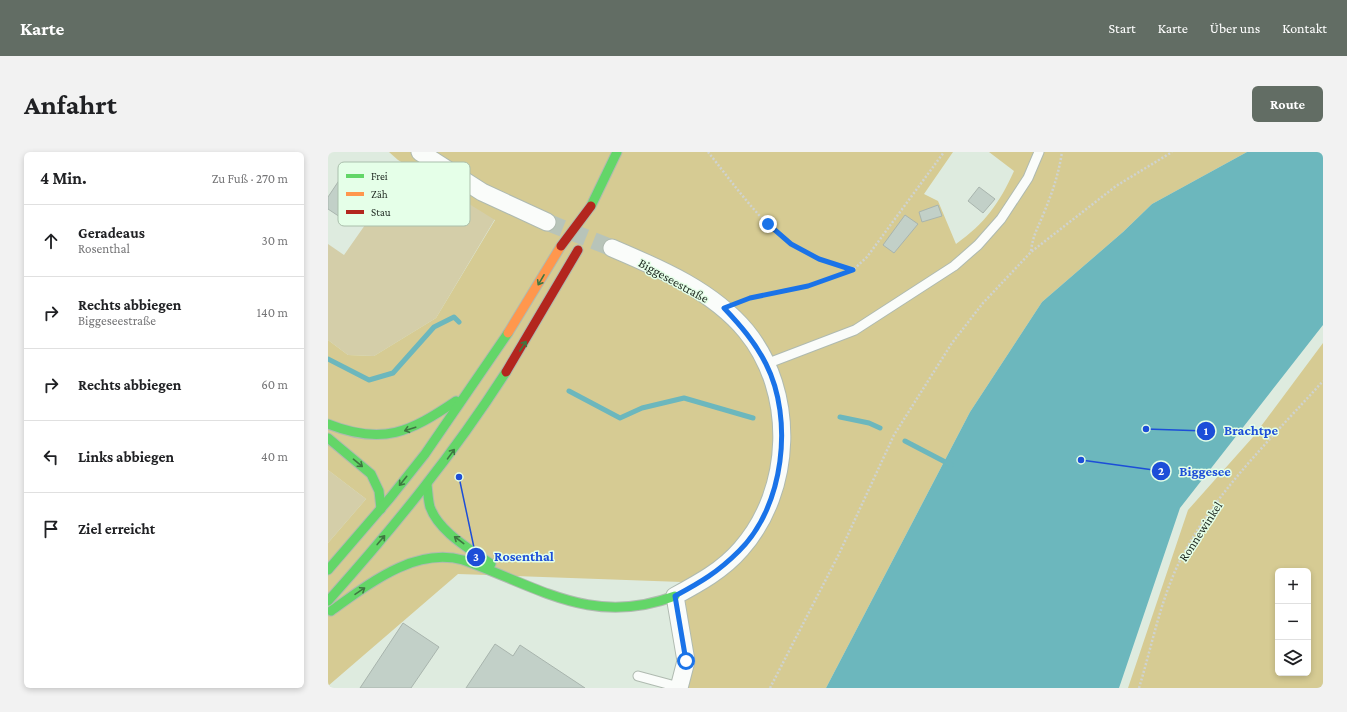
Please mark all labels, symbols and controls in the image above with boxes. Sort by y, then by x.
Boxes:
text: Karte [20,18,64,39]
text: Start [1109,20,1136,36]
text: Karte [1158,20,1188,36]
text: Über uns [1210,20,1260,36]
text: Kontakt [1282,20,1327,36]
button: Route [1252,86,1323,122]
text: Anfahrt [24,89,117,120]
legend [338,162,470,226]
text: 4 Min. [40,169,87,188]
text: Frei [371,170,388,182]
text: Zu Fuß · 270 m [212,171,288,186]
text: Zäh [371,188,388,200]
text: Stau [371,206,391,218]
route end [759,215,777,233]
text: Geradeaus [78,225,145,241]
icon: ahead [40,230,62,252]
text: 30 m [262,233,288,248]
text: Rosenthal [78,241,130,256]
street label: Biggeseestraße [636,255,712,306]
one-way arrow [537,274,545,286]
text: Rechts abbiegen [78,297,181,313]
icon: right [40,302,62,324]
text: 140 m [257,305,288,320]
text: Biggeseestraße [78,313,156,328]
one-way arrow [519,341,527,352]
icon: right [40,374,62,396]
text: Rechts abbiegen [78,377,181,393]
text: 60 m [261,377,288,392]
callout: Brachtpe [1196,418,1286,444]
text: Brachtpe [1224,422,1278,438]
text: 1 [1204,424,1209,438]
one-way arrow [405,425,417,433]
icon: left [40,446,62,468]
text: Links abbiegen [78,449,174,465]
text: 40 m [261,449,288,464]
one-way arrow [447,449,455,460]
one-way arrow [352,458,363,467]
callout: Biggesee [1151,458,1239,484]
text: Biggesee [1179,463,1231,479]
text: 2 [1158,464,1164,478]
one-way arrow [398,476,407,487]
street label: Ronnewinkel [1176,498,1226,564]
icon: arrive [40,518,62,540]
text: Ziel erreicht [78,521,155,537]
one-way arrow [377,535,386,545]
one-way arrow [454,536,465,544]
callout: Rosenthal [466,544,562,570]
text: Rosenthal [494,548,554,564]
text: 3 [473,550,479,564]
map controls [1275,568,1311,676]
button: + [1275,568,1311,604]
one-way arrow [354,587,365,595]
button: − [1275,604,1311,640]
button: layers [1275,640,1311,676]
route start [677,652,695,670]

